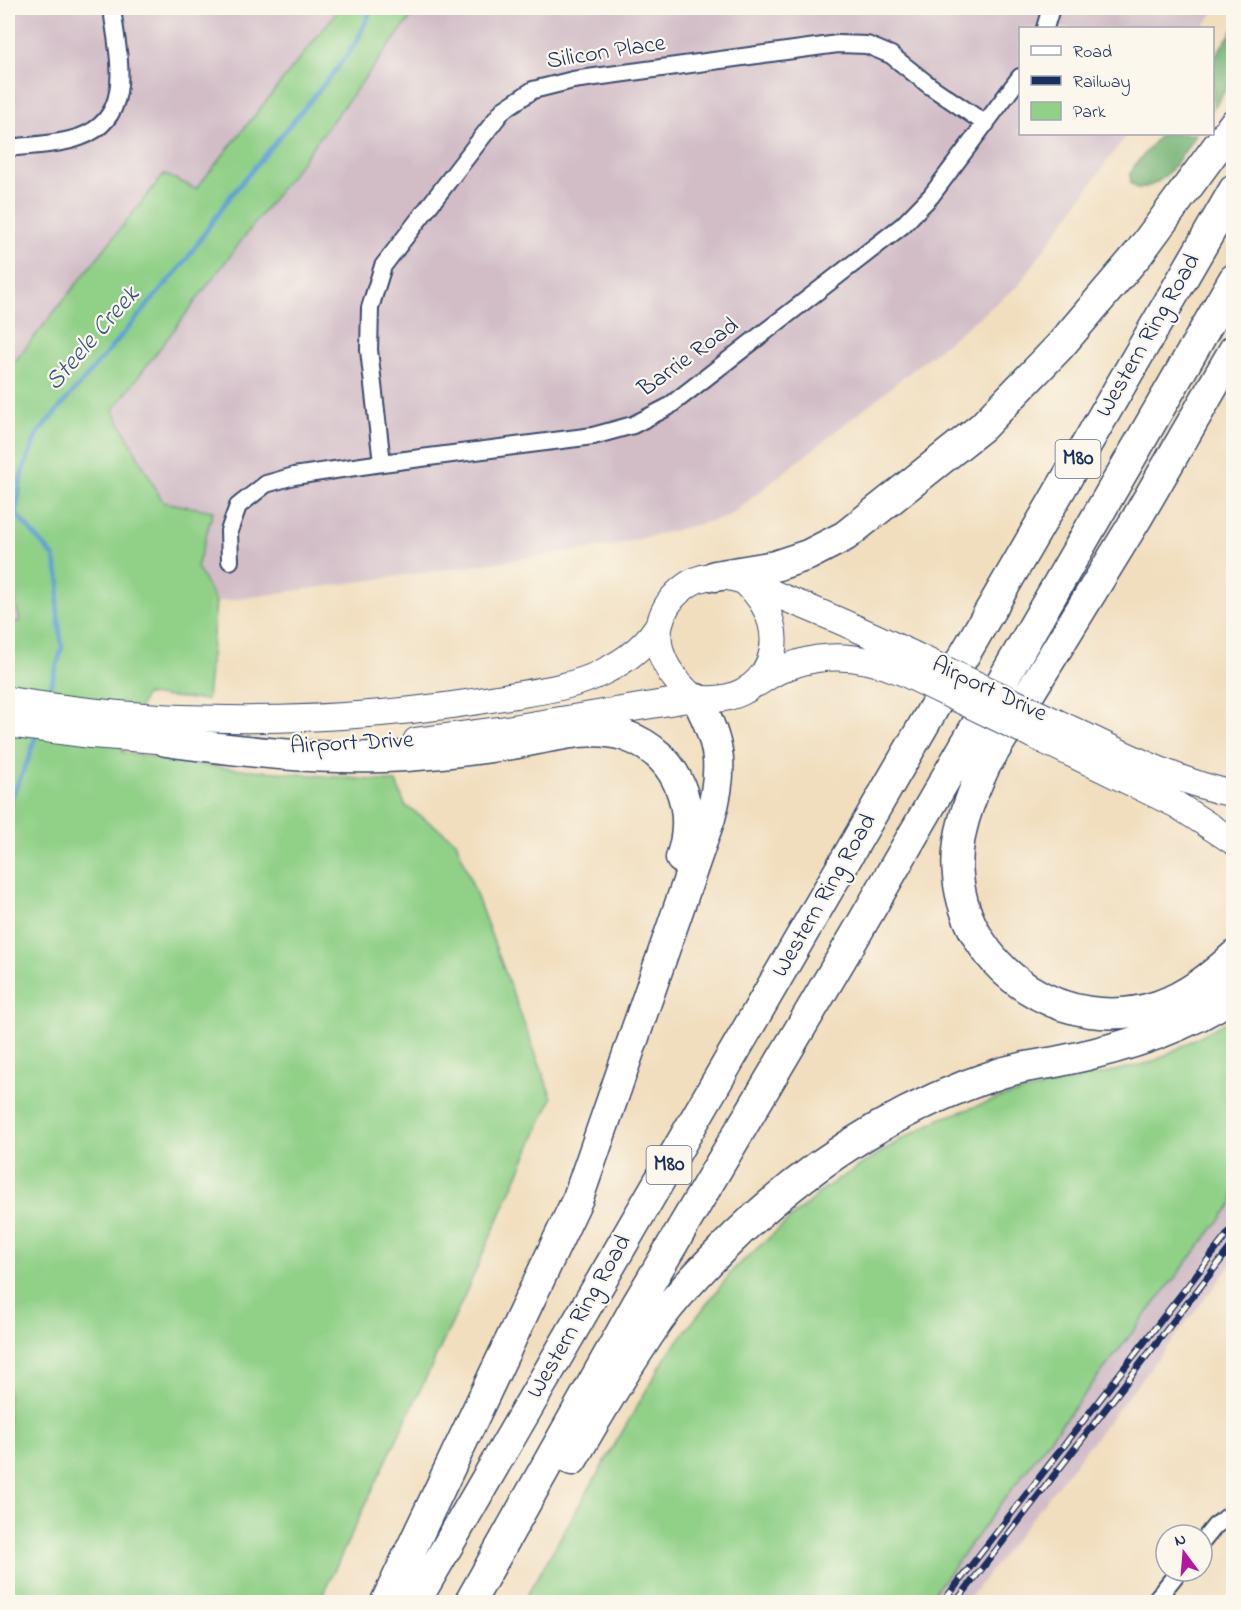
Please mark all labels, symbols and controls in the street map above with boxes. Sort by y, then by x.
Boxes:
street label: Silicon Place [544,26,668,80]
legend [1019,27,1214,135]
text: Road [1073,40,1112,66]
text: Railway [1073,70,1130,96]
text: Park [1073,100,1106,126]
street label: Western Ring Road [1088,247,1210,424]
water label: Steele Creek [37,277,150,400]
street label: Barrie Road [630,309,747,407]
road number: M80 [1056,440,1100,478]
street label: Airport Drive [926,648,1053,732]
street label: Airport Drive [289,723,415,765]
street label: Western Ring Road [764,807,886,984]
road number: M80 [646,1146,692,1184]
street label: Western Ring Road [519,1228,641,1405]
north arrow [1154,1523,1214,1583]
text: N [1172,1527,1189,1554]

